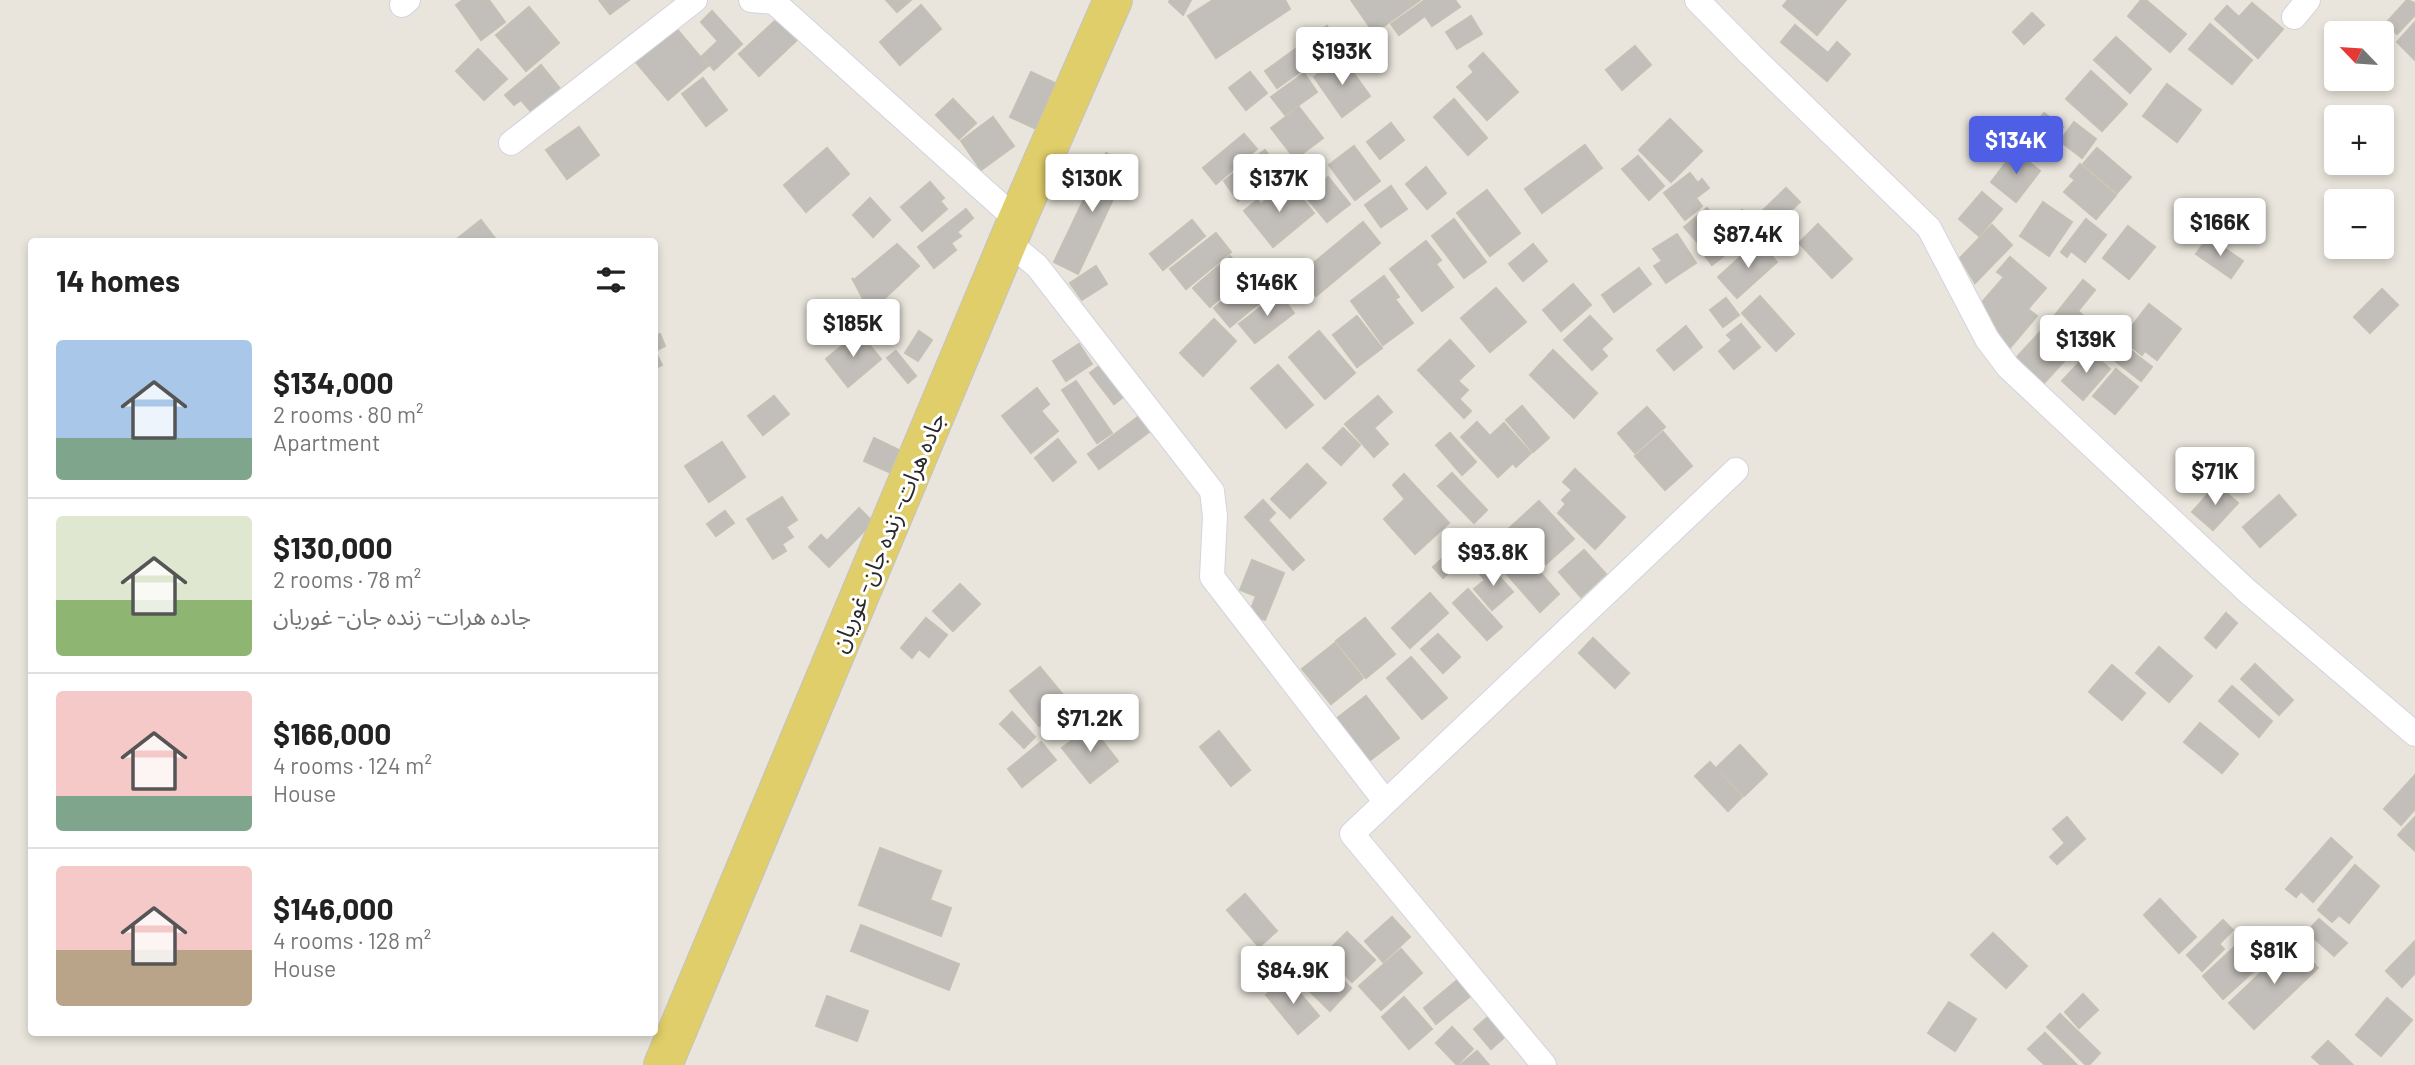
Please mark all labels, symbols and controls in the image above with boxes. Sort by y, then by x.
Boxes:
north arrow [2324,21,2394,91]
map controls [2324,21,2394,259]
pin: $193K [1293,28,1391,87]
text: $193K [1312,36,1372,64]
button: + [2324,105,2394,175]
pin: $134K [1967,116,2065,176]
text: $134K [1985,125,2047,153]
pin: $130K [1043,154,1141,214]
pin: $137K [1230,154,1328,214]
text: $130K [1061,163,1123,191]
text: $137K [1249,163,1309,191]
button: − [2324,189,2394,259]
pin: $166K [2171,198,2269,258]
text: $166K [2190,207,2250,235]
pin: $87.4K [1691,210,1805,270]
text: $87.4K [1713,219,1783,247]
pin: $146K [1218,258,1316,318]
icon: filters [592,261,630,299]
text: 14 homes [56,262,180,298]
text: $146K [1236,267,1298,295]
pin: $185K [804,300,902,359]
text: $185K [823,308,883,336]
pin: $139K [2037,316,2135,375]
text: $139K [2056,324,2116,352]
text: $134,000 [273,364,394,400]
icon: home [112,368,196,452]
text: 2 rooms · 80 m² [273,400,423,428]
street label: جاده هرات- زنده جان- غوریان [824,408,951,657]
text: Apartment [273,428,380,456]
pin: $71K [2174,448,2256,507]
text: $71K [2191,456,2239,484]
pin: $93.8K [1436,528,1550,588]
text: $130,000 [273,529,393,565]
text: $93.8K [1458,537,1528,565]
icon: home [112,544,196,628]
text: 2 rooms · 78 m² [273,565,421,593]
text: جاده هرات- زنده جان- غوریان [273,602,531,630]
pin: $71.2K [1033,694,1147,754]
text: $71.2K [1057,703,1123,731]
text: $166,000 [273,715,391,751]
icon: home [112,719,196,803]
text: 4 rooms · 124 m² [273,751,432,779]
text: House [273,779,336,807]
text: $146,000 [273,890,394,926]
icon: home [112,894,196,978]
text: 4 rooms · 128 m² [273,926,431,954]
pin: $81K [2233,926,2315,986]
text: $81K [2250,935,2298,963]
pin: $84.9K [1236,946,1350,1006]
text: House [273,954,336,982]
text: $84.9K [1257,955,1329,983]

